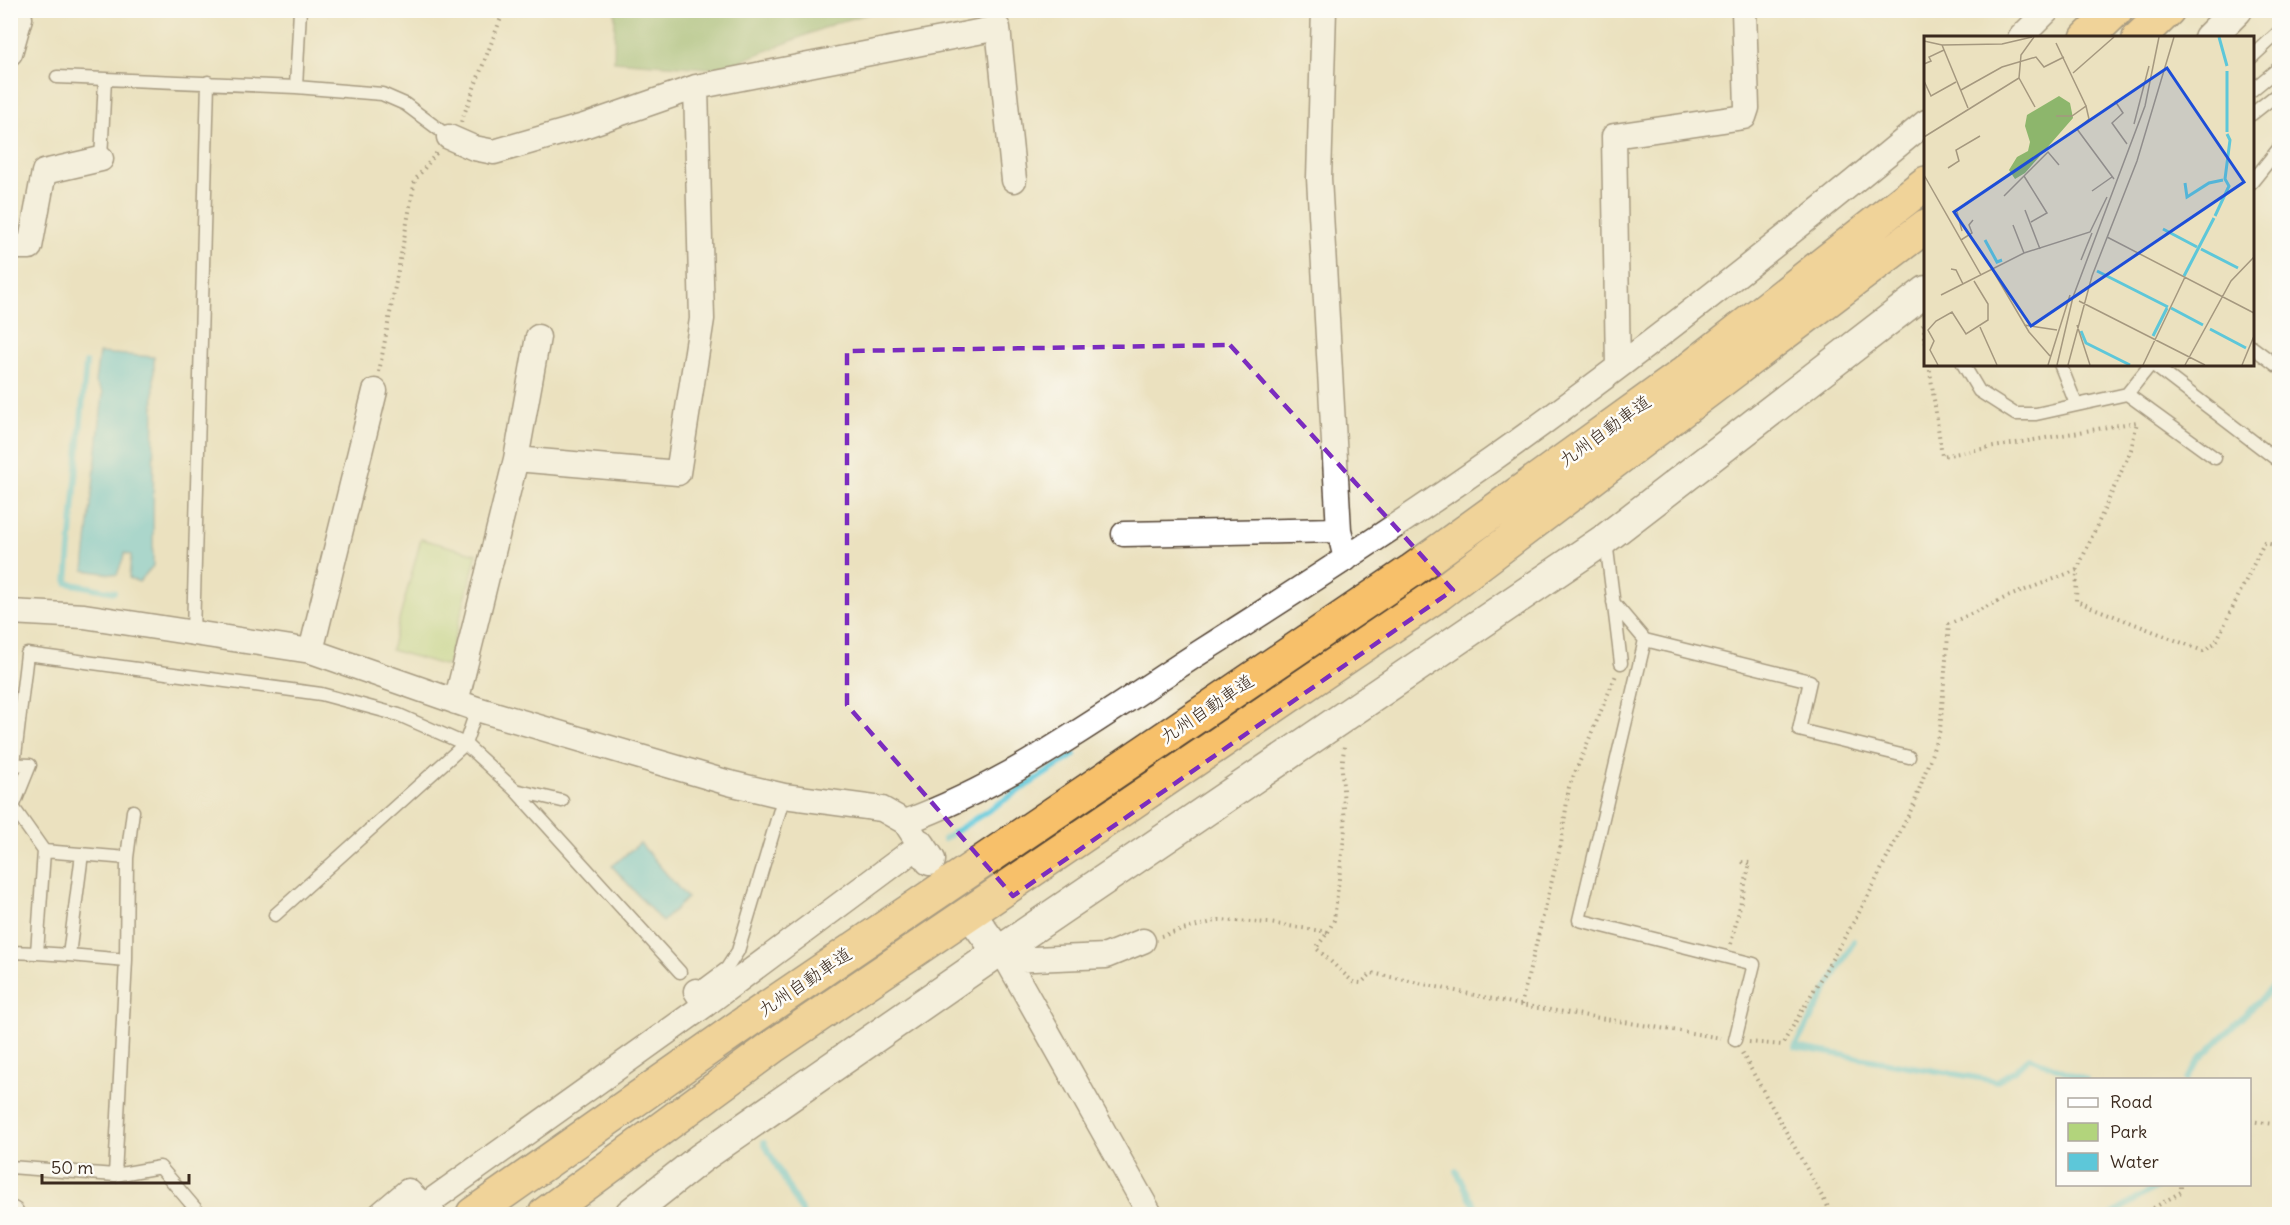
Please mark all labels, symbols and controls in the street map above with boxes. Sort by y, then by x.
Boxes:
inset map [1924,36,2254,366]
street label: 九州自動車道 [1554,390,1655,472]
street label: 九州自動車道 [1156,669,1258,748]
street label: 九州自動車道 [754,942,856,1021]
legend [2056,1078,2251,1186]
text: Road [2110,1090,2153,1113]
text: Park [2110,1120,2147,1143]
scale bar [42,1147,189,1185]
text: Water [2110,1150,2160,1173]
text: 50 m [51,1156,93,1179]

